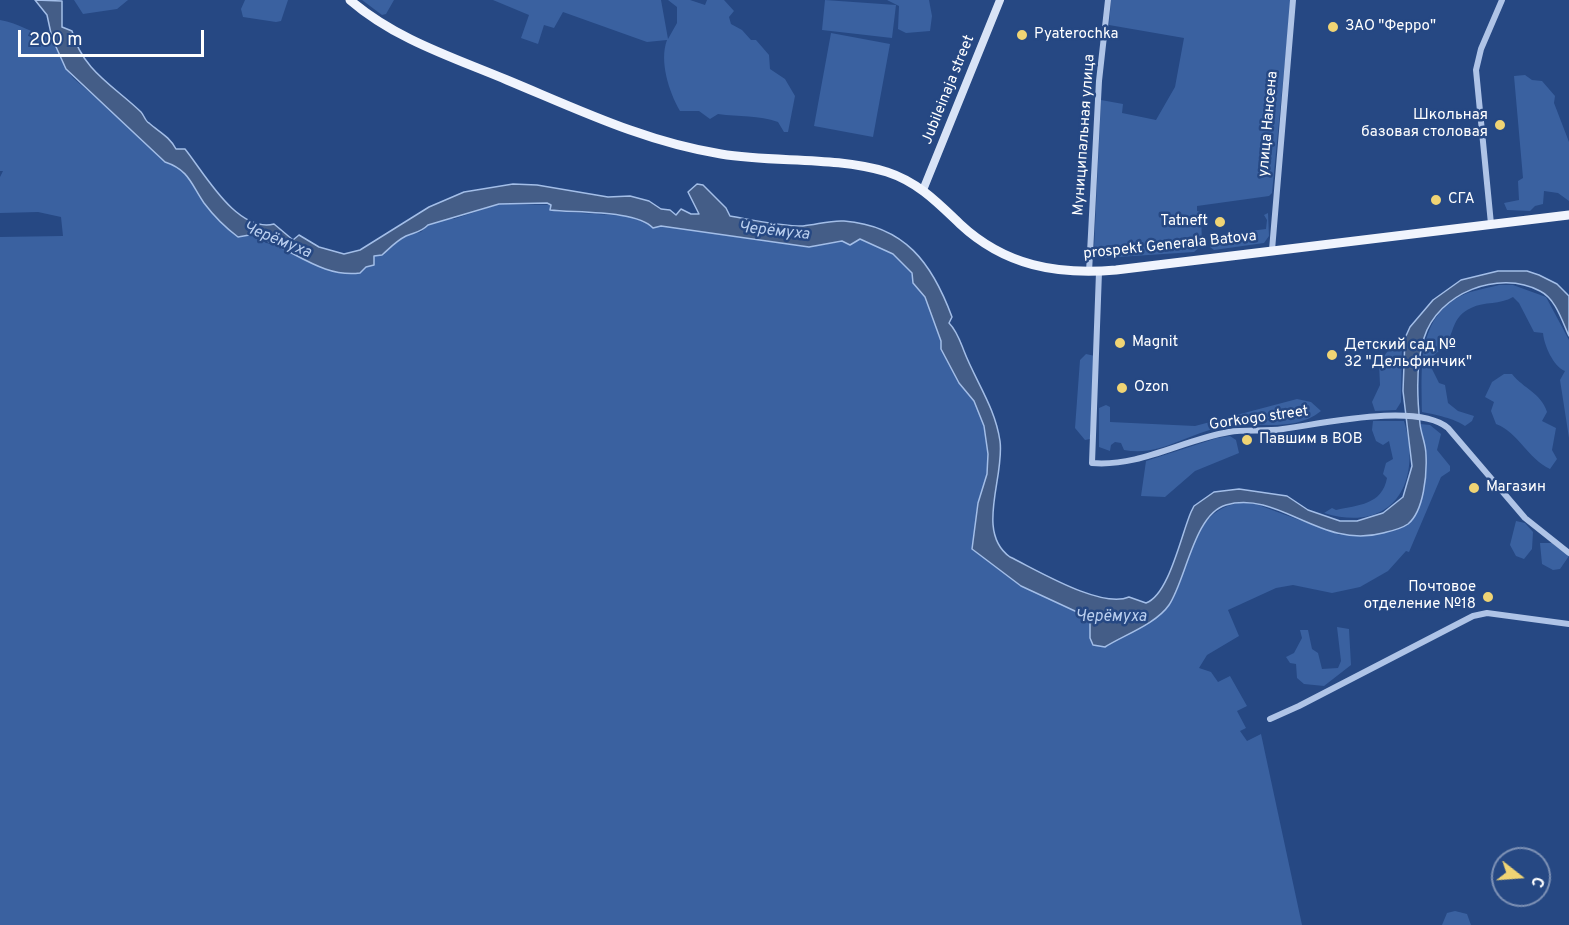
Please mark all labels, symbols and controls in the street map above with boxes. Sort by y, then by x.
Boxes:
scale bar [21,18,207,56]
place label: ЗАО "Ферро" [1345,18,1436,36]
marker: ЗАО "Ферро" [1326,20,1340,34]
place label: Pyaterochka [1034,26,1118,44]
marker: Pyaterochka [1015,28,1029,42]
text: 200 m [29,29,82,52]
street label: Jubileinaja street [919,33,979,147]
street label: Муниципальная улица [1070,54,1100,216]
street label: улица Нансена [1255,70,1283,178]
place label: Школьная базовая столовая [1361,107,1488,142]
marker: Школьная базовая столовая [1493,118,1507,132]
place label: СГА [1448,191,1475,209]
marker: СГА [1429,193,1443,207]
place label: Tatneft [1160,213,1208,231]
marker: Tatneft [1213,215,1227,229]
water label: Черёмуха [240,219,314,263]
water label: Черёмуха [738,219,810,245]
street label: prospekt Generala Batova [1083,228,1257,264]
place label: Magnit [1132,334,1178,352]
marker: Magnit [1113,336,1127,350]
place label: Детский сад № 32 "Дельфинчик" [1344,337,1472,372]
marker: Детский сад № 32 "Дельфинчик" [1325,348,1339,362]
place label: Ozon [1134,379,1169,397]
marker: Ozon [1115,381,1129,395]
street label: Gorkogo street [1208,403,1310,435]
place label: Павшим в ВОВ [1259,431,1363,449]
marker: Павшим в ВОВ [1240,433,1254,447]
place label: Магазин [1486,479,1546,497]
marker: Магазин [1467,481,1481,495]
place label: Почтовое отделение №18 [1364,579,1476,614]
marker: Почтовое отделение №18 [1481,590,1495,604]
water label: Черёмуха [1075,608,1147,628]
north arrow [1491,847,1551,907]
text: С [1525,874,1547,889]

